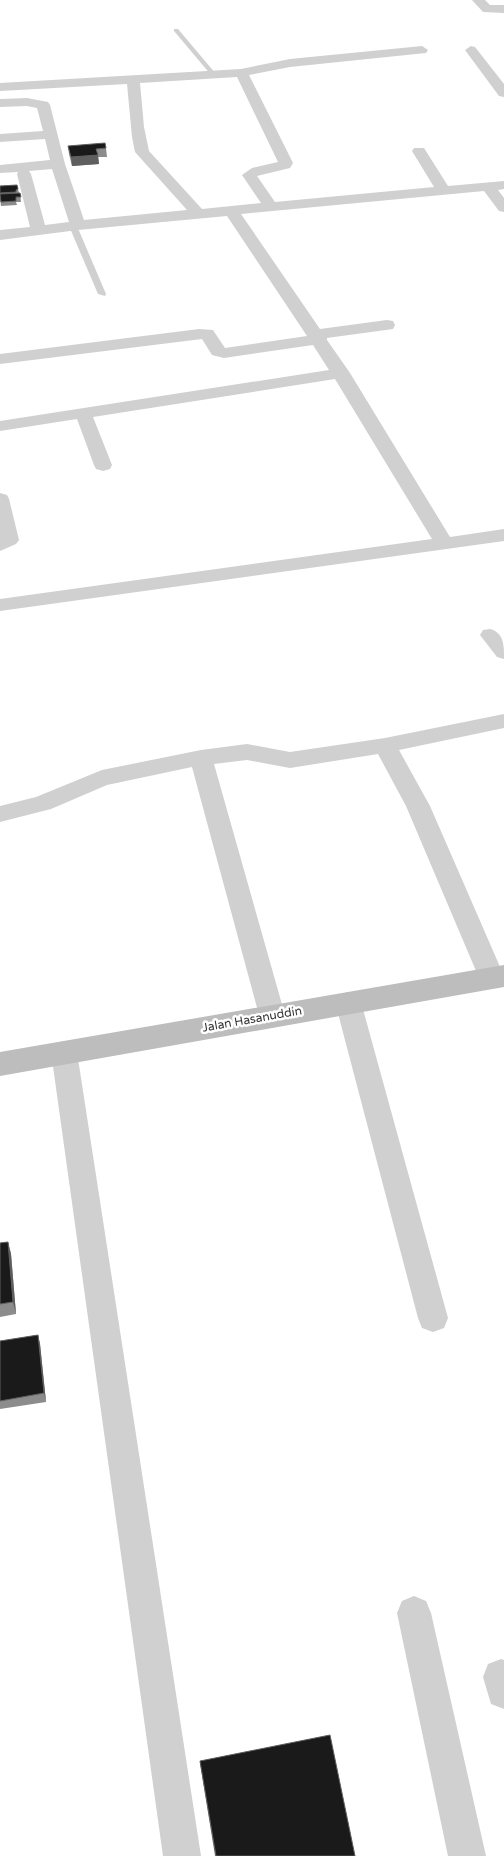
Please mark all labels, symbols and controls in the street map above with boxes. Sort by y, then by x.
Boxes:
street label: Jalan Hasanuddin [201,1003,303,1035]

